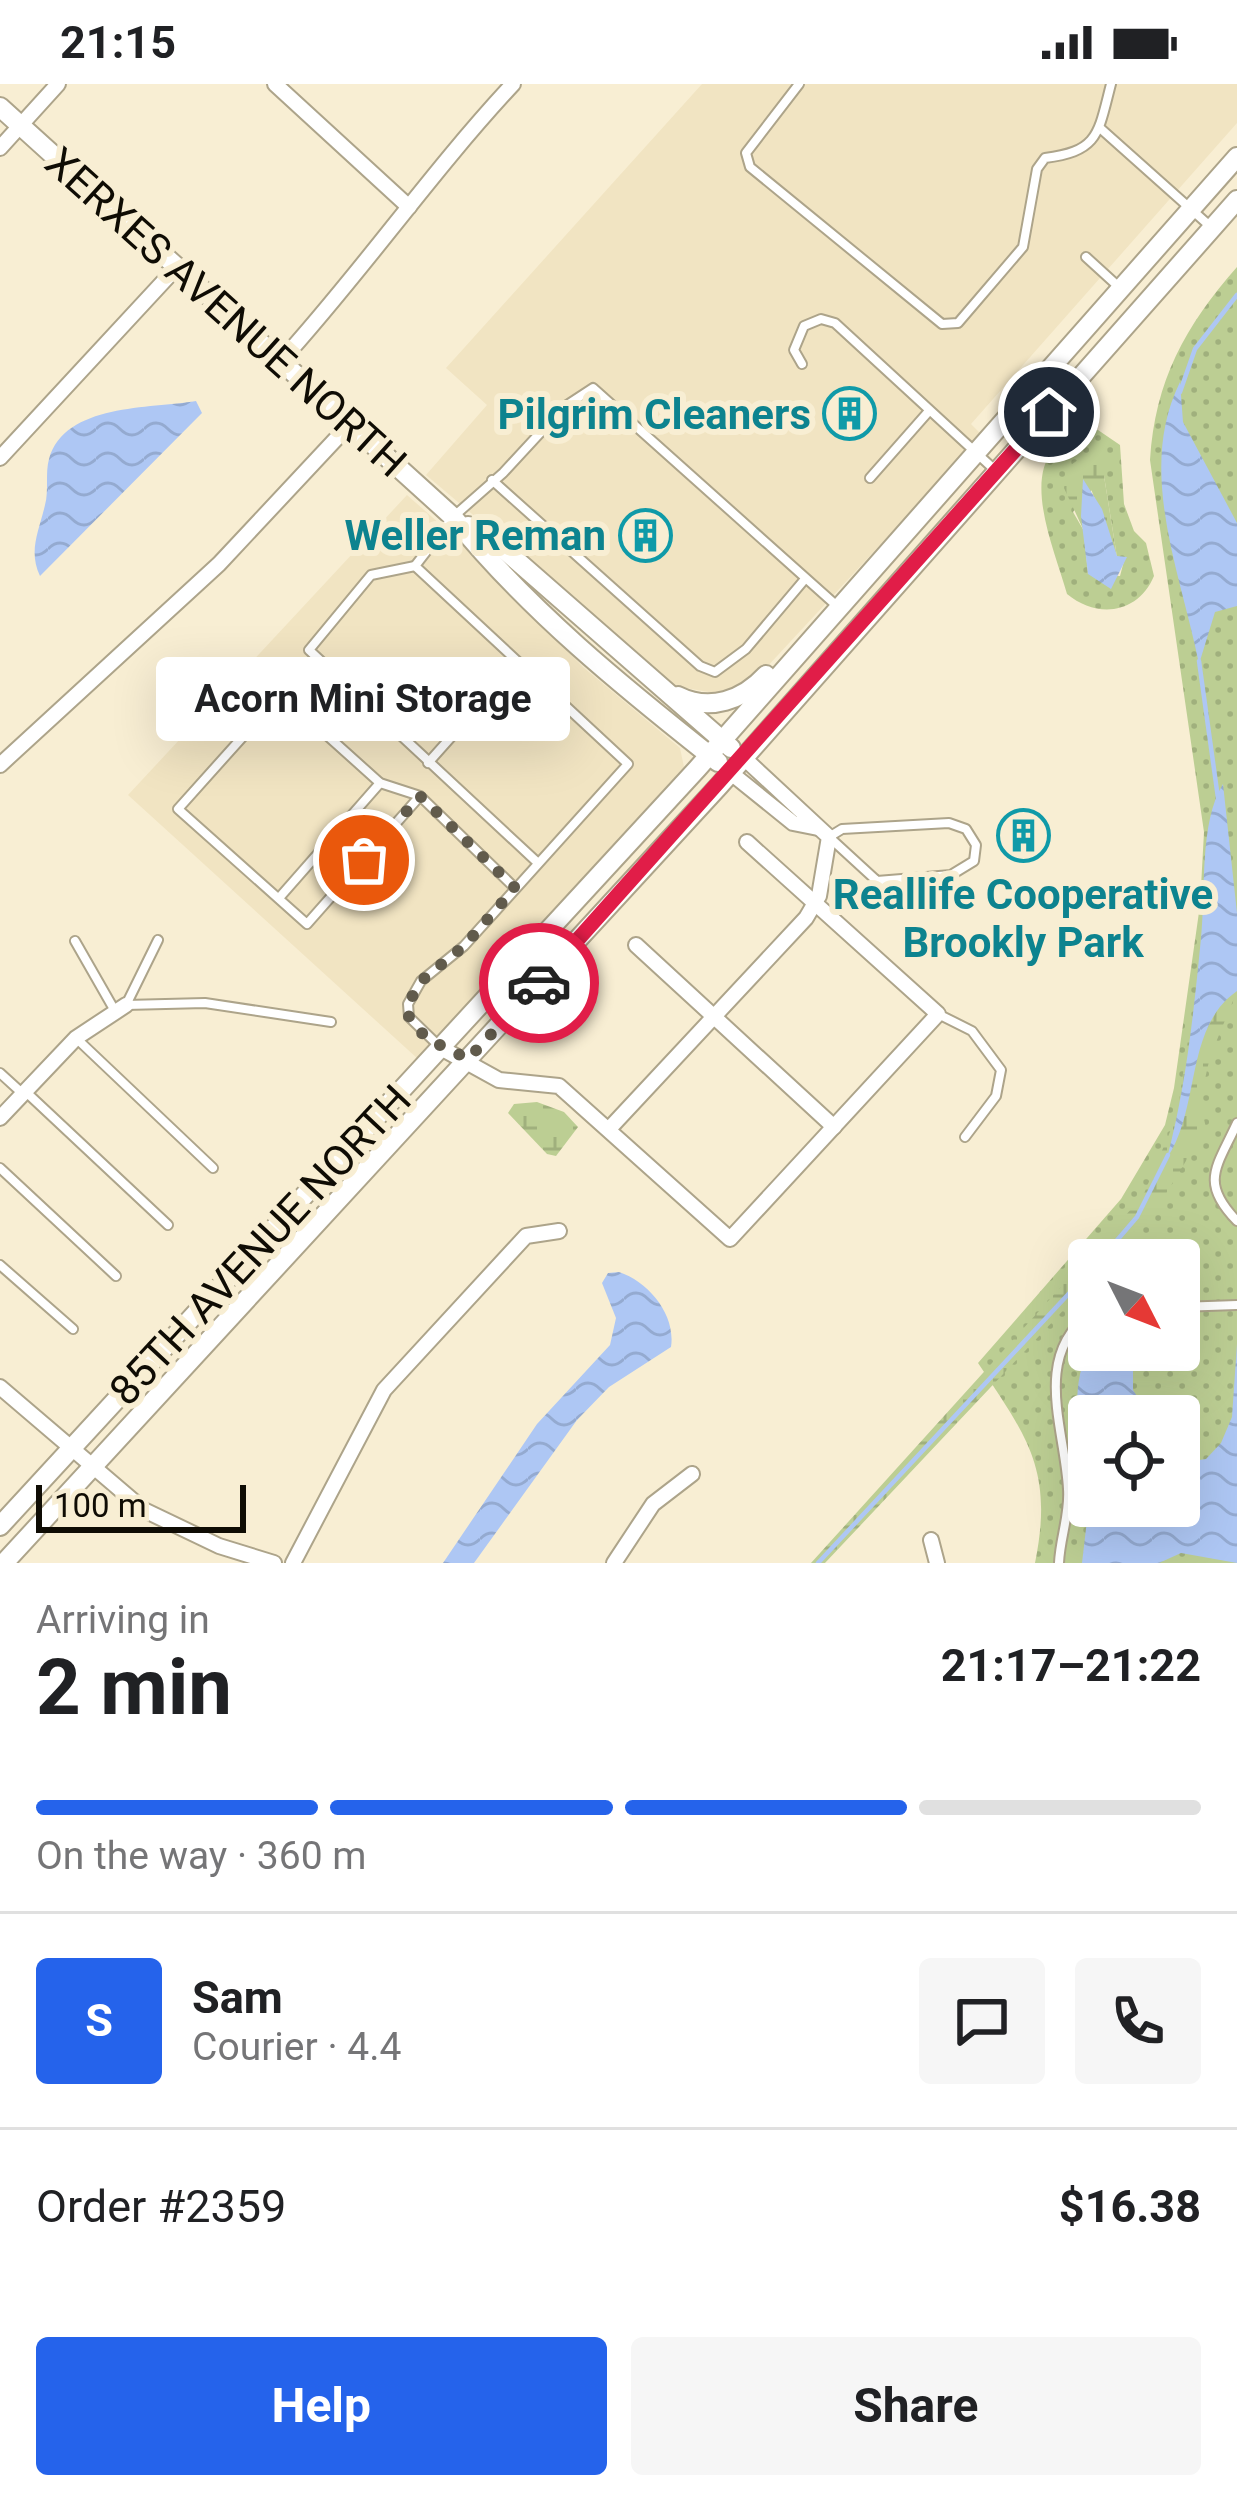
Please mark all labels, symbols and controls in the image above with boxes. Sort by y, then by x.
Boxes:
text: 21:15 [60,16,176,69]
street label: XERXES AVENUE NORTH [36,137,416,487]
pin [998,361,1100,463]
icon: home [1016,379,1082,445]
building icon: Pilgrim Cleaners [822,386,878,442]
place label: Pilgrim Cleaners [497,390,811,439]
building icon: Weller Reman [617,507,673,563]
place label: Weller Reman [344,511,606,560]
callout: Acorn Mini Storage [157,656,571,740]
text: Acorn Mini Storage [194,676,532,722]
building icon: Reallife Cooperative Brookly Park [995,807,1051,863]
pin [313,809,415,911]
icon: bag [331,827,397,893]
place label: Reallife Cooperative Brookly Park [833,870,1213,967]
courier [479,923,599,1043]
icon: car [506,950,572,1016]
street label: 85TH AVENUE NORTH [99,1075,421,1415]
north arrow [1068,1239,1200,1371]
map controls [1068,1239,1200,1527]
button: locate [1068,1395,1200,1527]
scale bar [36,1479,246,1532]
text: 100 m [54,1486,147,1525]
text: Arriving in [36,1597,210,1643]
text: 21:17–21:22 [941,1639,1201,1692]
text: 2 min [36,1642,232,1733]
text: On the way · 360 m [36,1833,367,1879]
button: chat [919,1958,1045,2084]
button: phone [1075,1958,1201,2084]
text: Sam [192,1971,283,2024]
text: S [85,1994,113,2047]
text: Courier · 4.4 [192,2024,401,2070]
text: Order #2359 [36,2180,286,2233]
text: $16.38 [1059,2180,1201,2233]
button: Help [36,2337,607,2475]
button: Share [631,2337,1201,2475]

